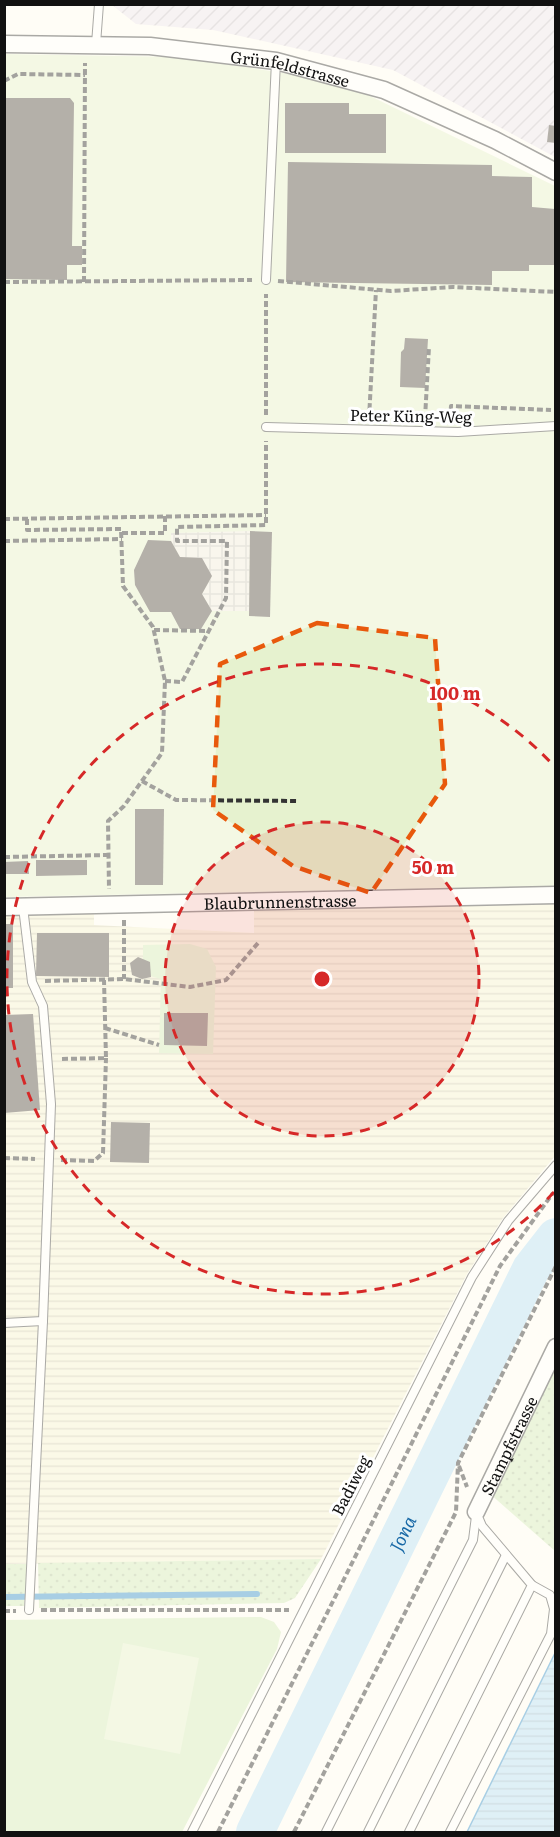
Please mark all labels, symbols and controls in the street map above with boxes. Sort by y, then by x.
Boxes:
street label: Grünfeldstrasse [229,44,352,92]
street label: Peter Küng-Weg [350,402,472,428]
text: 100 m [429,679,481,706]
text: 50 m [412,853,454,880]
street label: Blaubrunnenstrasse [203,887,357,915]
centre of rings [312,969,332,989]
street label: Stampfstrasse [474,1392,543,1499]
street label: Badiweg [325,1451,375,1519]
water label: Jona [381,1510,422,1555]

